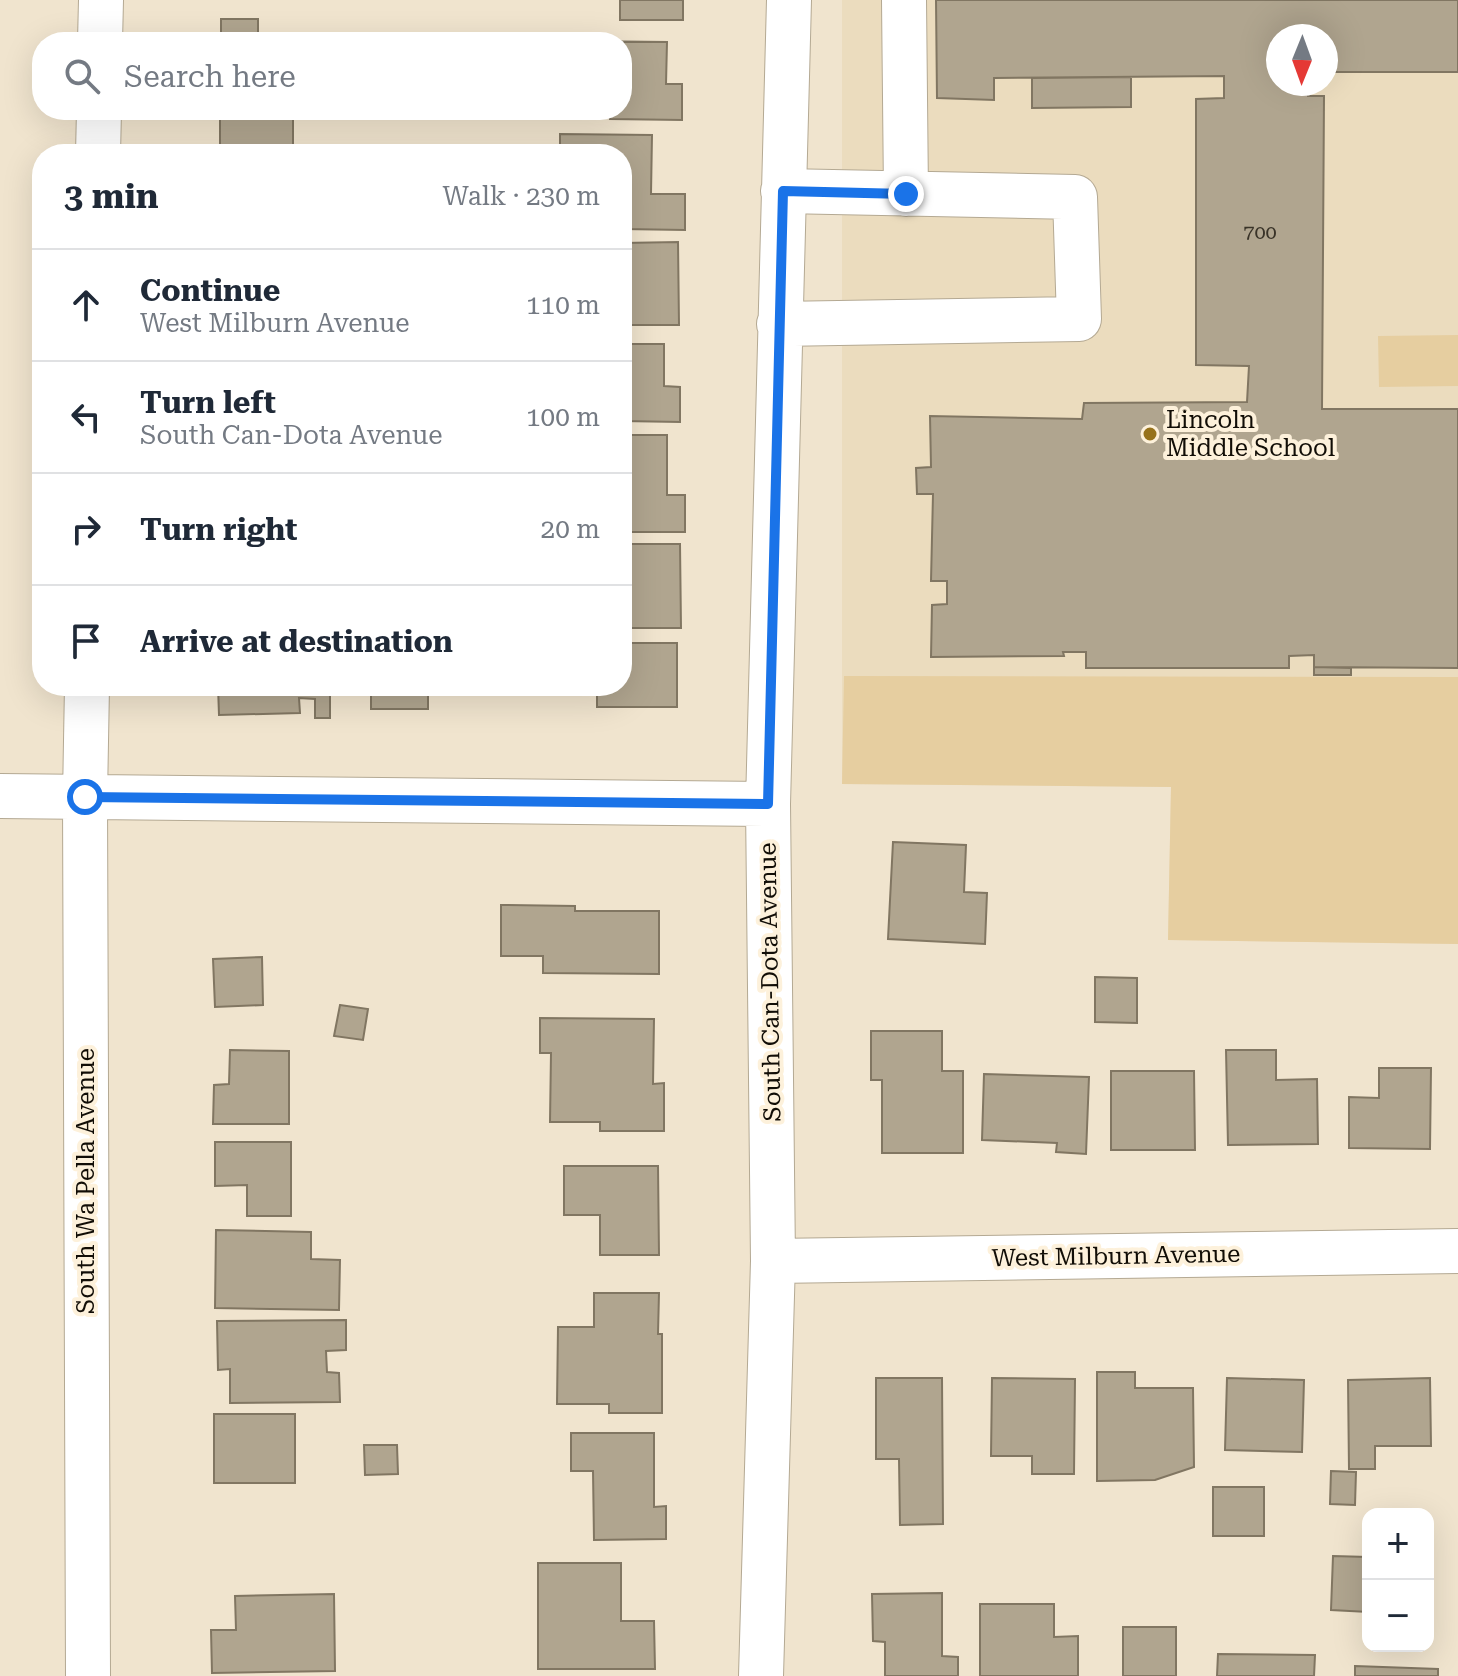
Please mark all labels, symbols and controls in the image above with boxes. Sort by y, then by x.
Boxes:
north arrow [1266,24,1338,96]
search box [32,32,632,120]
icon: search [60,54,104,98]
text: Search here [124,59,296,94]
text: 3 min [64,176,159,216]
route end [888,176,924,212]
text: Walk · 230 m [442,181,600,211]
house number: 700 [1243,220,1277,244]
text: Continue [140,273,280,308]
icon: ahead [64,283,108,327]
text: 110 m [526,290,600,320]
text: West Milburn Avenue [140,308,410,338]
text: Turn left [140,385,276,420]
icon: left [64,395,108,439]
text: 100 m [526,402,600,432]
place label: Lincoln Middle School [1166,406,1335,462]
text: South Can-Dota Avenue [140,420,442,450]
marker: Lincoln Middle School [1141,425,1159,443]
icon: right [64,507,108,551]
text: Turn right [140,512,297,547]
text: 20 m [541,514,600,544]
icon: arrive [64,619,108,663]
text: Arrive at destination [140,624,453,659]
route start [67,779,103,815]
street label: South Can-Dota Avenue [754,842,786,1122]
street label: South Wa Pella Avenue [72,1048,100,1314]
street label: West Milburn Avenue [991,1240,1241,1272]
map controls [1362,1508,1434,1652]
button: + [1362,1508,1434,1580]
button: − [1362,1580,1434,1652]

